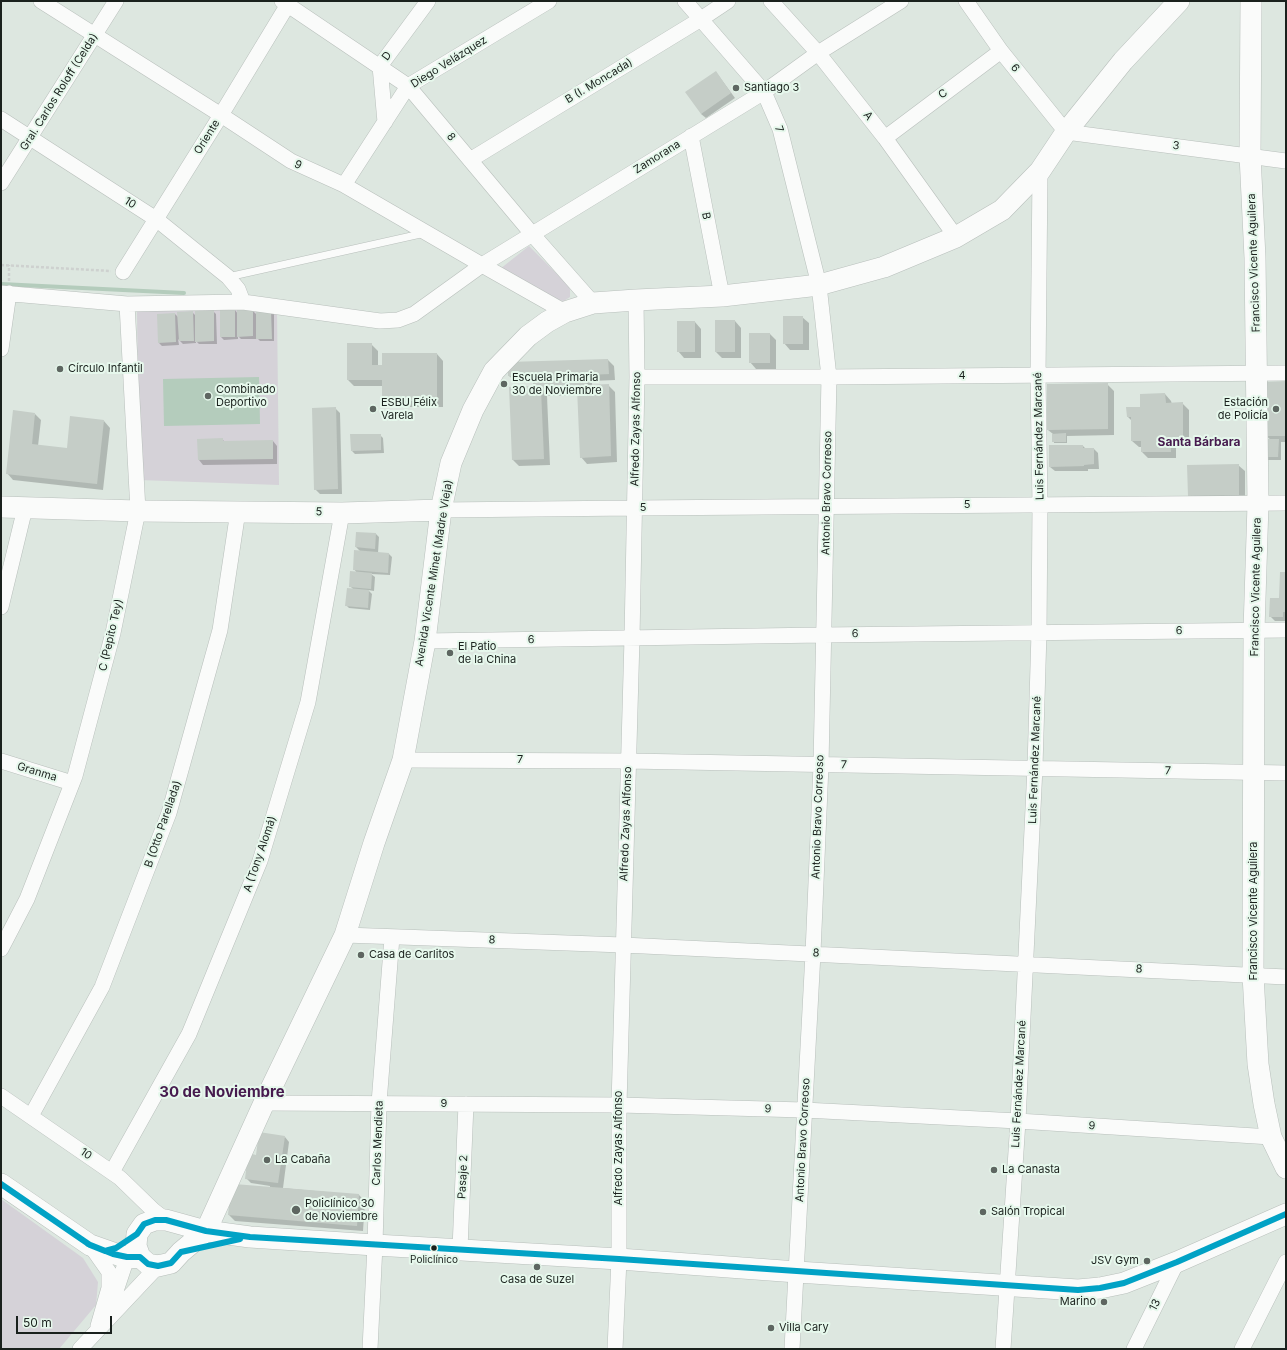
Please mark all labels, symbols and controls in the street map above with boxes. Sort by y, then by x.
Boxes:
street label: Gral. Carlos Roloff (Celda) [17,31,101,153]
street label: Diego Velázquez [409,33,489,91]
street label: D [379,49,395,63]
street label: B (I. Moncada) [563,56,635,106]
street label: 6 [1008,61,1022,75]
place label: Santiago 3 [744,81,799,95]
marker: Santiago 3 [731,83,741,93]
street label: C [936,86,950,102]
street label: A [860,109,876,123]
street label: Oriente [191,117,223,157]
street label: 7 [772,124,786,134]
street label: 8 [444,130,458,144]
street label: Zamorana [631,138,683,176]
street label: 3 [1172,139,1180,153]
street label: 9 [292,158,304,172]
street label: Francisco Vicente Aguilera [1245,193,1263,333]
street label: 10 [122,194,138,212]
street label: B [699,211,713,221]
place label: Círculo Infantil [68,362,143,376]
marker: Círculo Infantil [55,364,65,374]
street label: 4 [958,369,966,383]
place label: Escuela Primaria 30 de Noviembre [512,371,602,397]
street label: Alfredo Zayas Alfonso [628,372,644,486]
street label: Luis Fernández Marcané [1031,372,1047,500]
marker: Escuela Primaria 30 de Noviembre [499,379,509,389]
place label: Combinado Deportivo [216,383,276,409]
marker: Combinado Deportivo [203,391,213,401]
place label: ESBU Félix Varela [381,396,437,422]
place label: Estación de Policía [1218,396,1268,422]
marker: ESBU Félix Varela [368,404,378,414]
marker: Estación de Policía [1271,404,1281,414]
street label: Antonio Bravo Correoso [819,431,835,555]
district label: Santa Bárbara [1158,435,1240,449]
street label: Avenida Vicente Minet (Madre Vieja) [413,479,455,667]
street label: 5 [964,498,970,512]
street label: 5 [640,501,646,515]
street label: 5 [316,505,322,519]
street label: Francisco Vicente Aguilera [1248,517,1264,657]
street label: C (Pepito Tey) [96,598,126,672]
street label: 6 [1175,624,1183,638]
street label: 6 [851,627,859,641]
street label: 6 [527,633,535,647]
place label: El Patio de la China [458,640,516,666]
marker: El Patio de la China [445,648,455,658]
street label: Luis Fernández Marcané [1026,696,1044,824]
street label: 7 [517,753,523,767]
street label: Antonio Bravo Correoso [809,755,827,879]
street label: 7 [841,758,847,772]
street label: Granma [16,760,58,784]
street label: 7 [1165,764,1171,778]
street label: Alfredo Zayas Alfonso [617,766,635,882]
street label: B (Otto Parellada) [142,779,184,869]
street label: A (Tony Alomá) [241,814,279,894]
street label: Francisco Vicente Aguilera [1247,841,1261,981]
street label: 8 [488,933,496,947]
street label: 8 [812,946,820,960]
place label: Casa de Carlitos [369,948,454,962]
marker: Casa de Carlitos [356,950,366,960]
street label: 8 [1135,962,1143,976]
street label: Luis Fernández Marcané [1009,1020,1029,1148]
street label: Antonio Bravo Correoso [793,1078,813,1202]
district label: 30 de Noviembre [159,1083,285,1101]
street label: Alfredo Zayas Alfonso [612,1091,626,1205]
street label: 9 [441,1097,447,1111]
street label: Carlos Mendieta [370,1100,386,1186]
street label: 9 [764,1102,772,1116]
street label: 9 [1088,1119,1096,1133]
street label: 10 [78,1145,94,1163]
place label: La Cabaña [275,1153,330,1167]
marker: La Cabaña [262,1155,272,1165]
street label: Pasaje 2 [455,1155,471,1199]
place label: La Canasta [1002,1163,1060,1177]
marker: La Canasta [989,1165,999,1175]
place label: Policlínico 30 de Noviembre [305,1197,378,1223]
marker: Policlínico 30 de Noviembre [290,1204,302,1216]
place label: Salón Tropical [991,1205,1065,1219]
marker: Salón Tropical [978,1207,988,1217]
marker: Policlínico [429,1243,439,1253]
place label: Policlínico [410,1254,458,1266]
place label: JSV Gym [1091,1254,1139,1268]
marker: JSV Gym [1142,1256,1152,1266]
marker: Casa de Suzel [532,1262,542,1272]
place label: Casa de Suzel [500,1273,574,1287]
place label: Marino [1060,1295,1096,1309]
marker: Marino [1099,1297,1109,1307]
street label: 13 [1147,1297,1163,1313]
scale bar [18,1308,114,1334]
text: 50 m [23,1315,52,1330]
place label: Villa Cary [779,1321,829,1335]
marker: Villa Cary [766,1323,776,1333]

